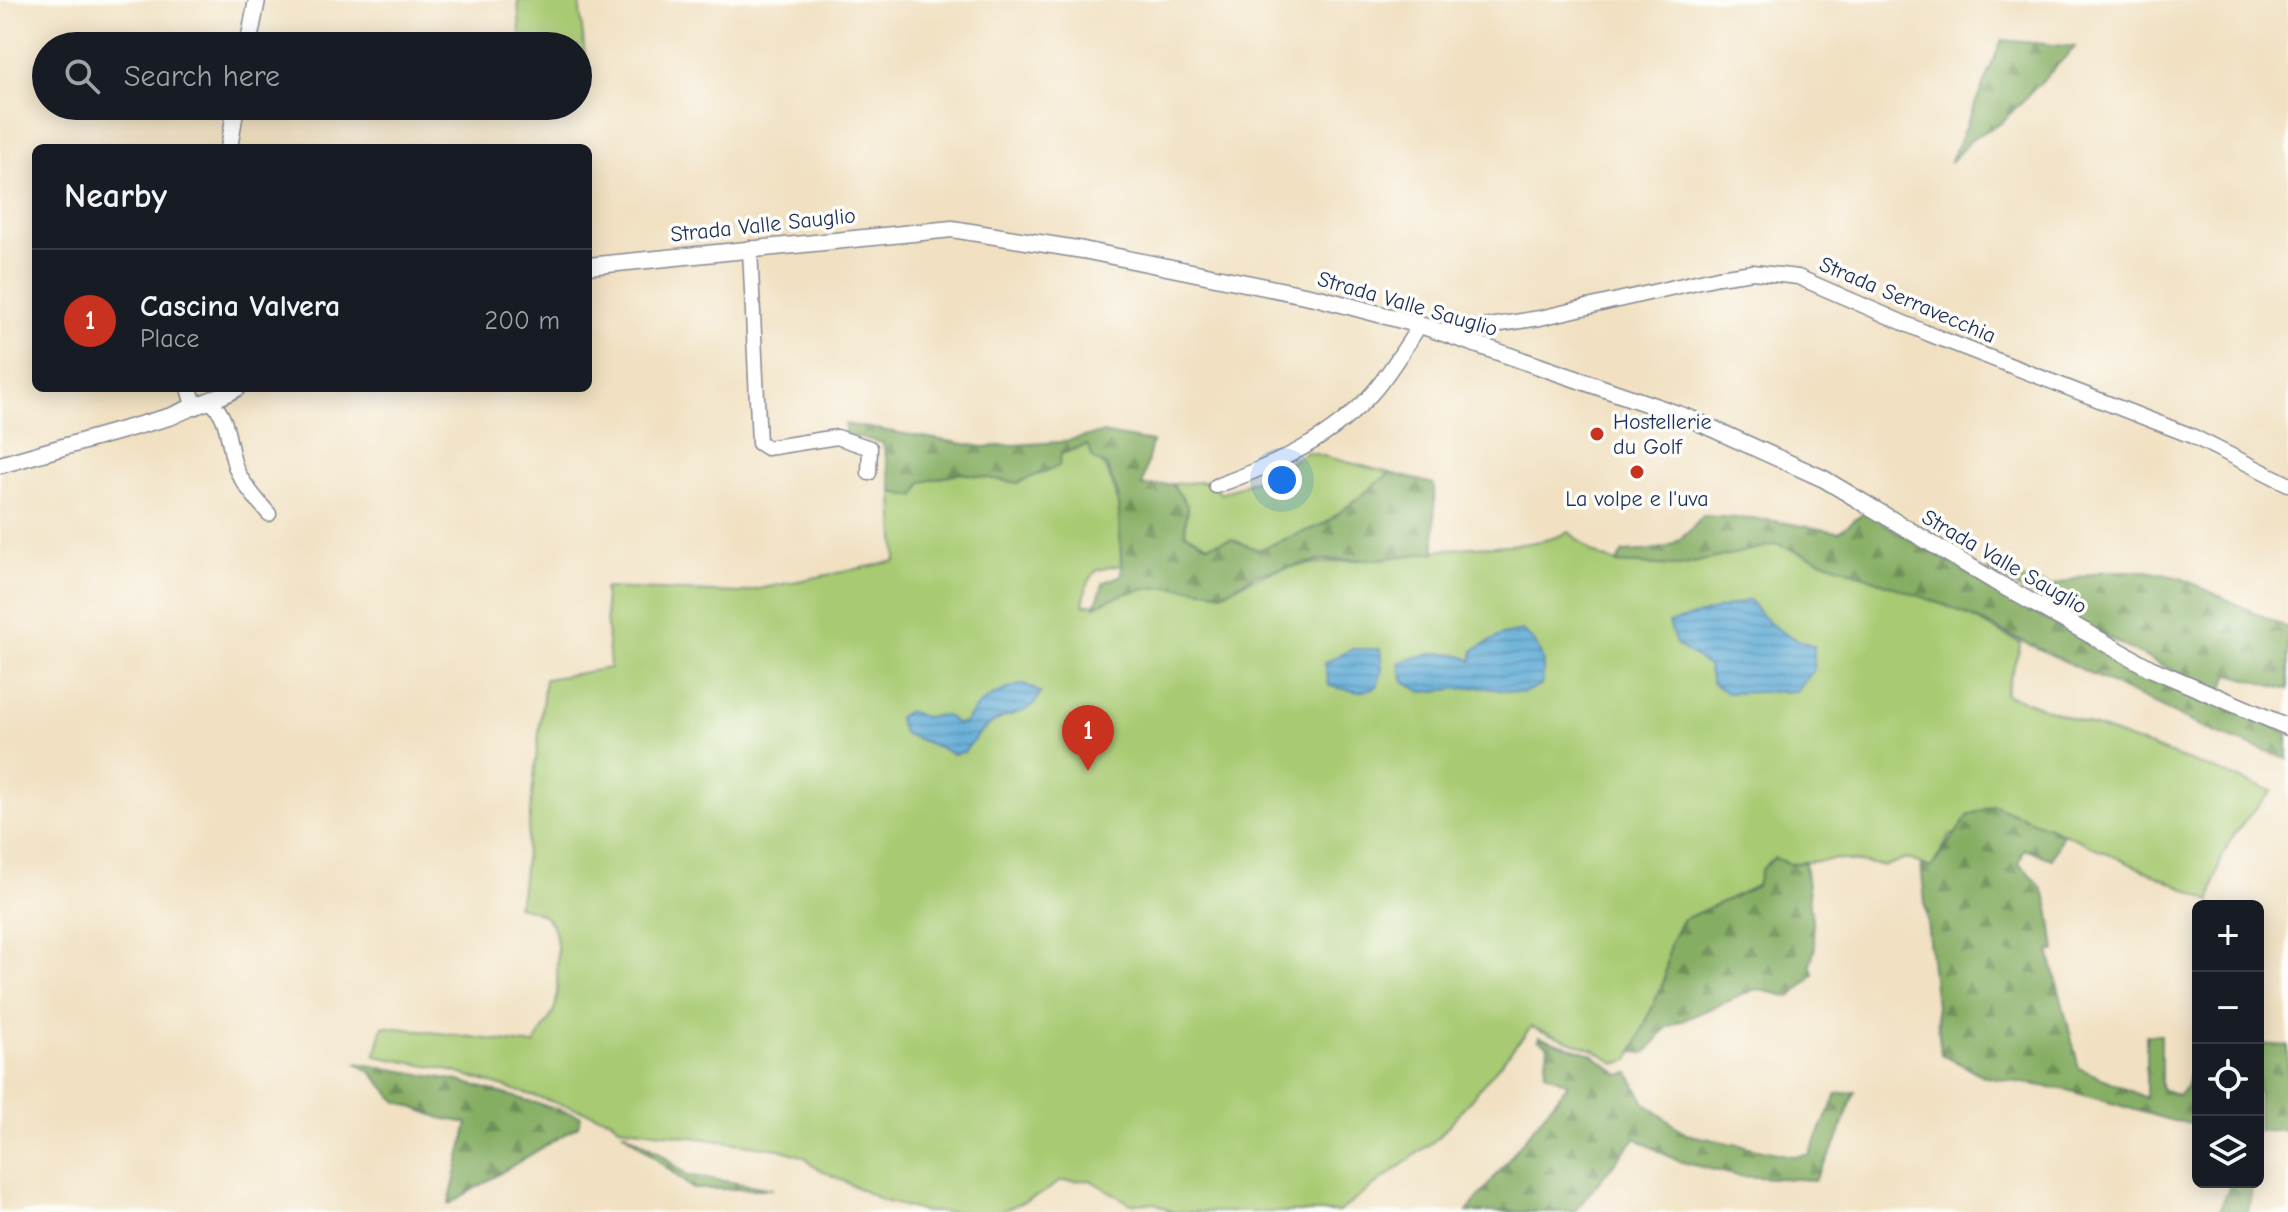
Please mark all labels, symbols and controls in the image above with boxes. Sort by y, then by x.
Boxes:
search box [32,32,592,120]
icon: search [60,54,104,98]
text: Search here [124,59,280,94]
text: Nearby [64,176,167,216]
street label: Strada Valle Sauglio [669,202,857,248]
street label: Strada Serravecchia [1815,251,2000,349]
street label: Strada Valle Sauglio [1315,266,1501,342]
text: Cascina Valvera [140,289,340,324]
text: 1 [85,306,95,336]
text: 200 m [485,306,560,336]
text: Place [140,324,199,354]
place label: Hostellerie du Golf [1613,409,1712,460]
marker: Hostellerie du Golf [1588,425,1606,443]
your location [1262,460,1302,500]
marker: La volpe e l'uva [1628,463,1646,481]
place label: La volpe e l'uva [1565,486,1709,512]
street label: Strada Valle Sauglio [1917,504,2092,620]
pin: 1 [1062,705,1114,771]
map controls [2192,900,2264,1188]
button: + [2192,900,2264,972]
button: − [2192,972,2264,1044]
button: locate [2192,1044,2264,1116]
button: layers [2192,1116,2264,1188]

